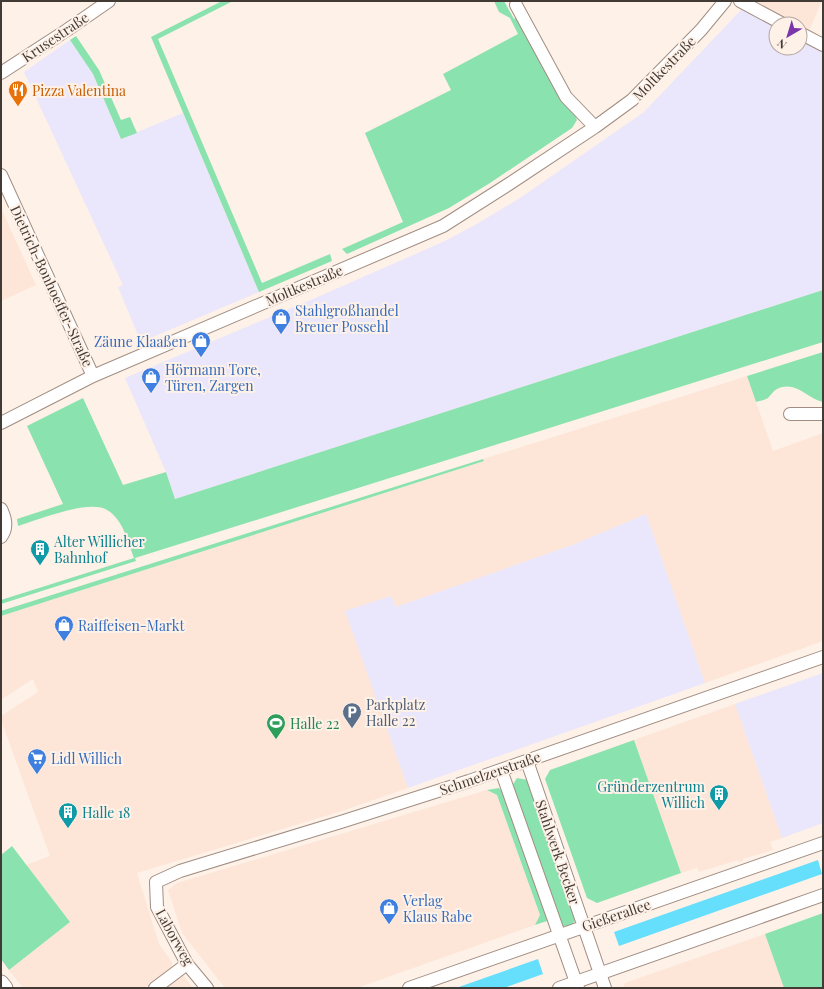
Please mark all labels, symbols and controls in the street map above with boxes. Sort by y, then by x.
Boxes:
street label: Krusestraße [18,8,92,66]
north arrow [768,16,808,56]
street label: Moltkestraße [629,32,699,104]
text: N [774,36,789,53]
restaurant icon: Pizza Valentina [7,79,29,107]
place label: Pizza Valentina [32,81,126,100]
street label: Dietrich-Bonhoeffer-Straße [6,202,98,370]
street label: Moltkestraße [262,260,346,310]
place label: Stahlgroßhandel Breuer Possehl [295,301,399,336]
shop icon: Stahlgroßhandel Breuer Possehl [270,307,292,335]
shop icon: Zäune Klaaßen [190,330,212,358]
place label: Zäune Klaaßen [94,332,188,351]
place label: Hörmann Tore, Türen, Zargen [165,360,261,395]
shop icon: Hörmann Tore, Türen, Zargen [140,366,162,394]
place label: Alter Willicher Bahnhof [53,532,145,567]
building icon: Alter Willicher Bahnhof [29,538,51,566]
shop icon: Raiffeisen-Markt [53,614,75,642]
place label: Raiffeisen-Markt [78,616,186,635]
place label: Parkplatz Halle 22 [366,695,426,730]
parking icon: Parkplatz Halle 22 [341,701,363,729]
sports icon: Halle 22 [265,712,287,740]
place label: Halle 22 [290,714,340,733]
supermarket icon: Lidl Willich [26,747,48,775]
street label: Schmelzerstraße [437,747,543,799]
place label: Lidl Willich [51,749,123,768]
place label: Gründerzentrum Willich [597,777,706,812]
building icon: Gründerzentrum Willich [708,783,730,811]
street label: Stahlwerk Becker [531,797,585,908]
building icon: Halle 18 [57,801,79,829]
place label: Halle 18 [82,803,130,822]
place label: Verlag Klaus Rabe [402,891,472,926]
street label: Gießerallee [579,894,653,936]
shop icon: Verlag Klaus Rabe [378,897,400,925]
street label: Laborweg [152,905,199,969]

